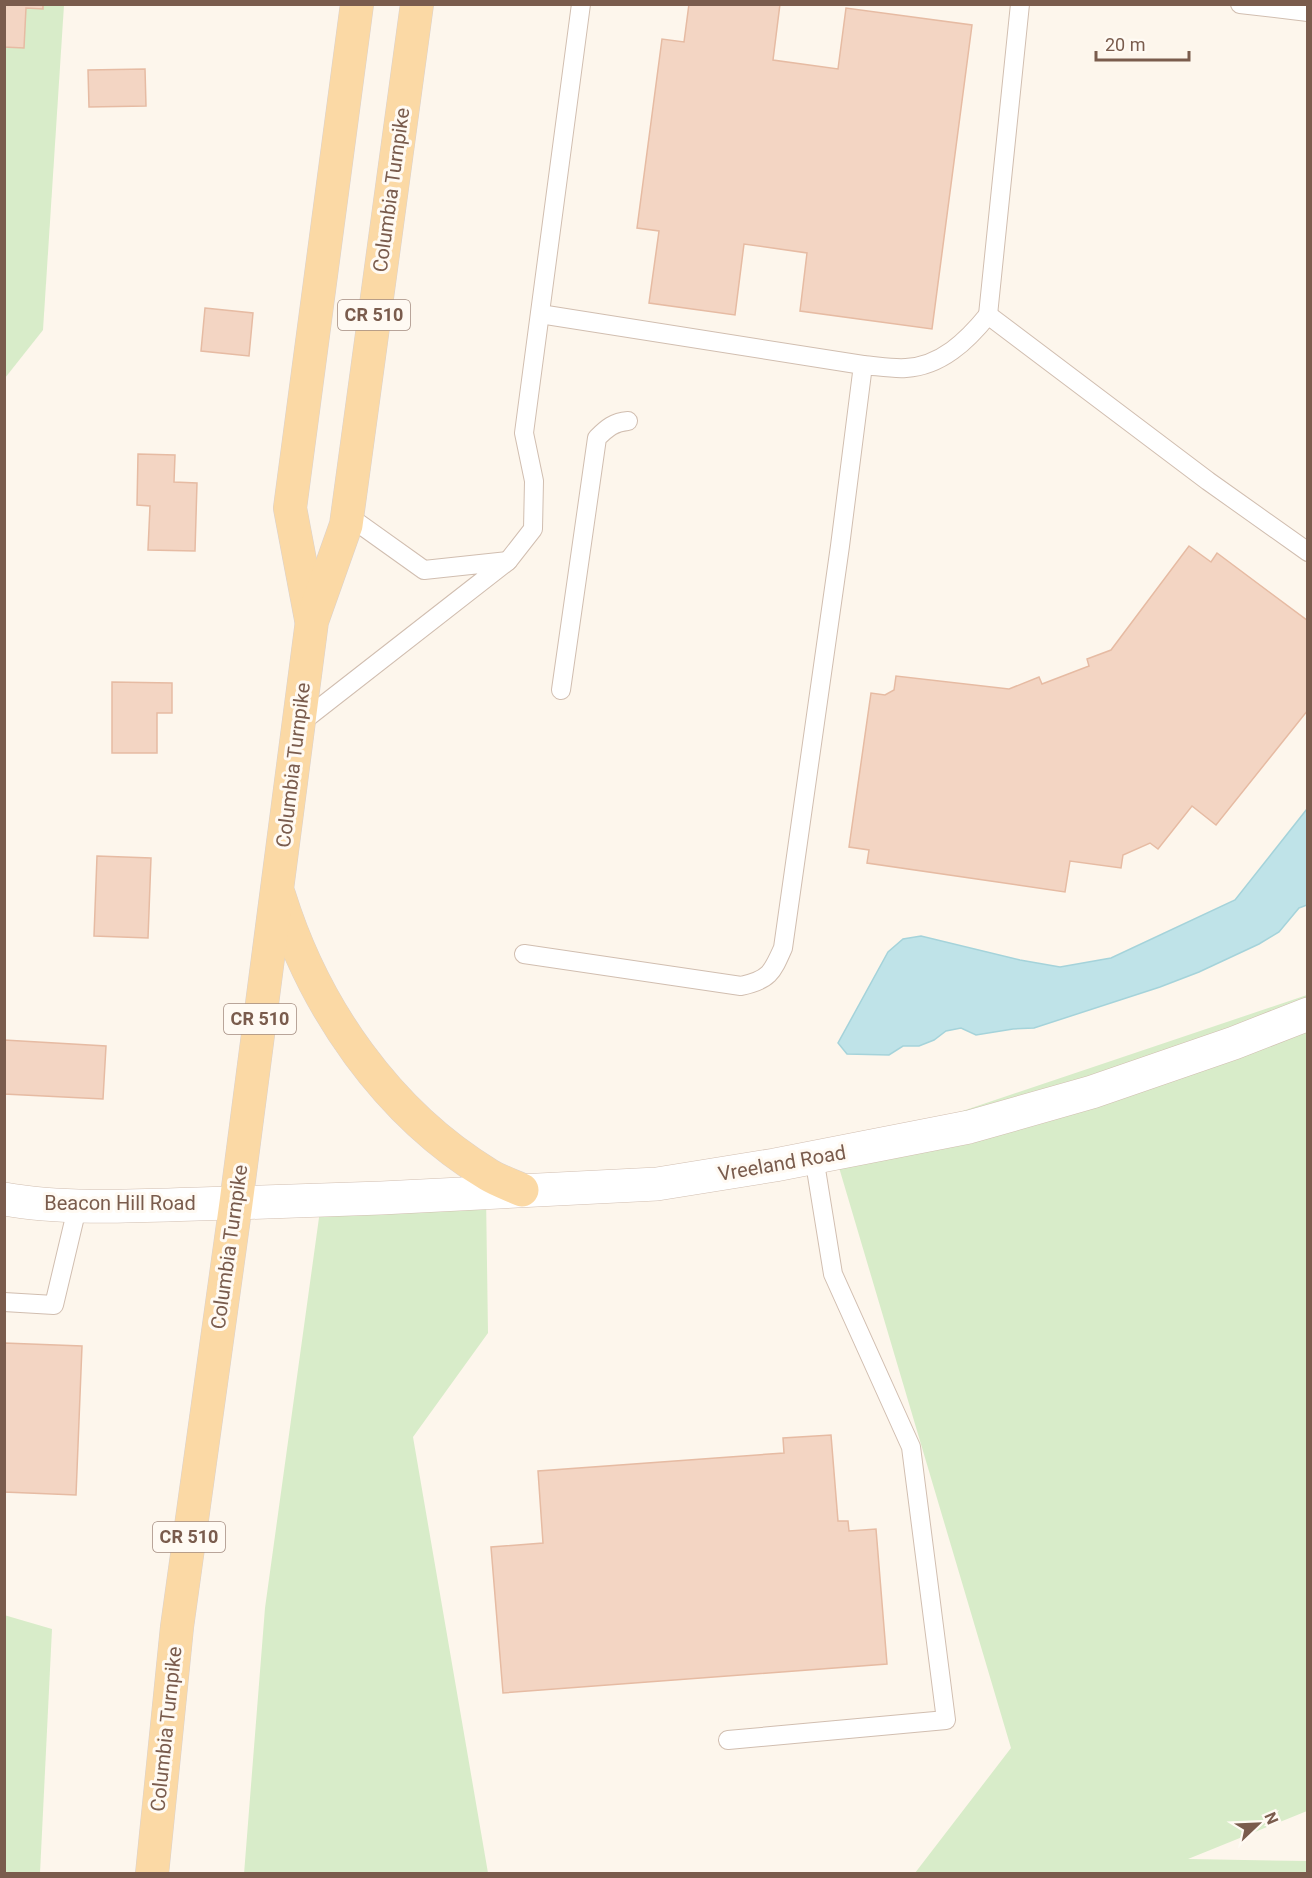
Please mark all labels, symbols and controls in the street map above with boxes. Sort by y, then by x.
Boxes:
scale bar [1096,24,1189,62]
text: 20 m [1105,34,1145,55]
street label: Columbia Turnpike [368,106,414,274]
road number: CR 510 [338,300,410,330]
street label: Columbia Turnpike [271,681,315,849]
road number: CR 510 [224,1004,296,1034]
street label: Vreeland Road [716,1140,848,1186]
street label: Columbia Turnpike [206,1163,252,1331]
street label: Beacon Hill Road [44,1191,196,1215]
road number: CR 510 [153,1522,225,1552]
street label: Columbia Turnpike [145,1645,187,1813]
north arrow [1228,1794,1288,1854]
text: N [1260,1809,1282,1827]

